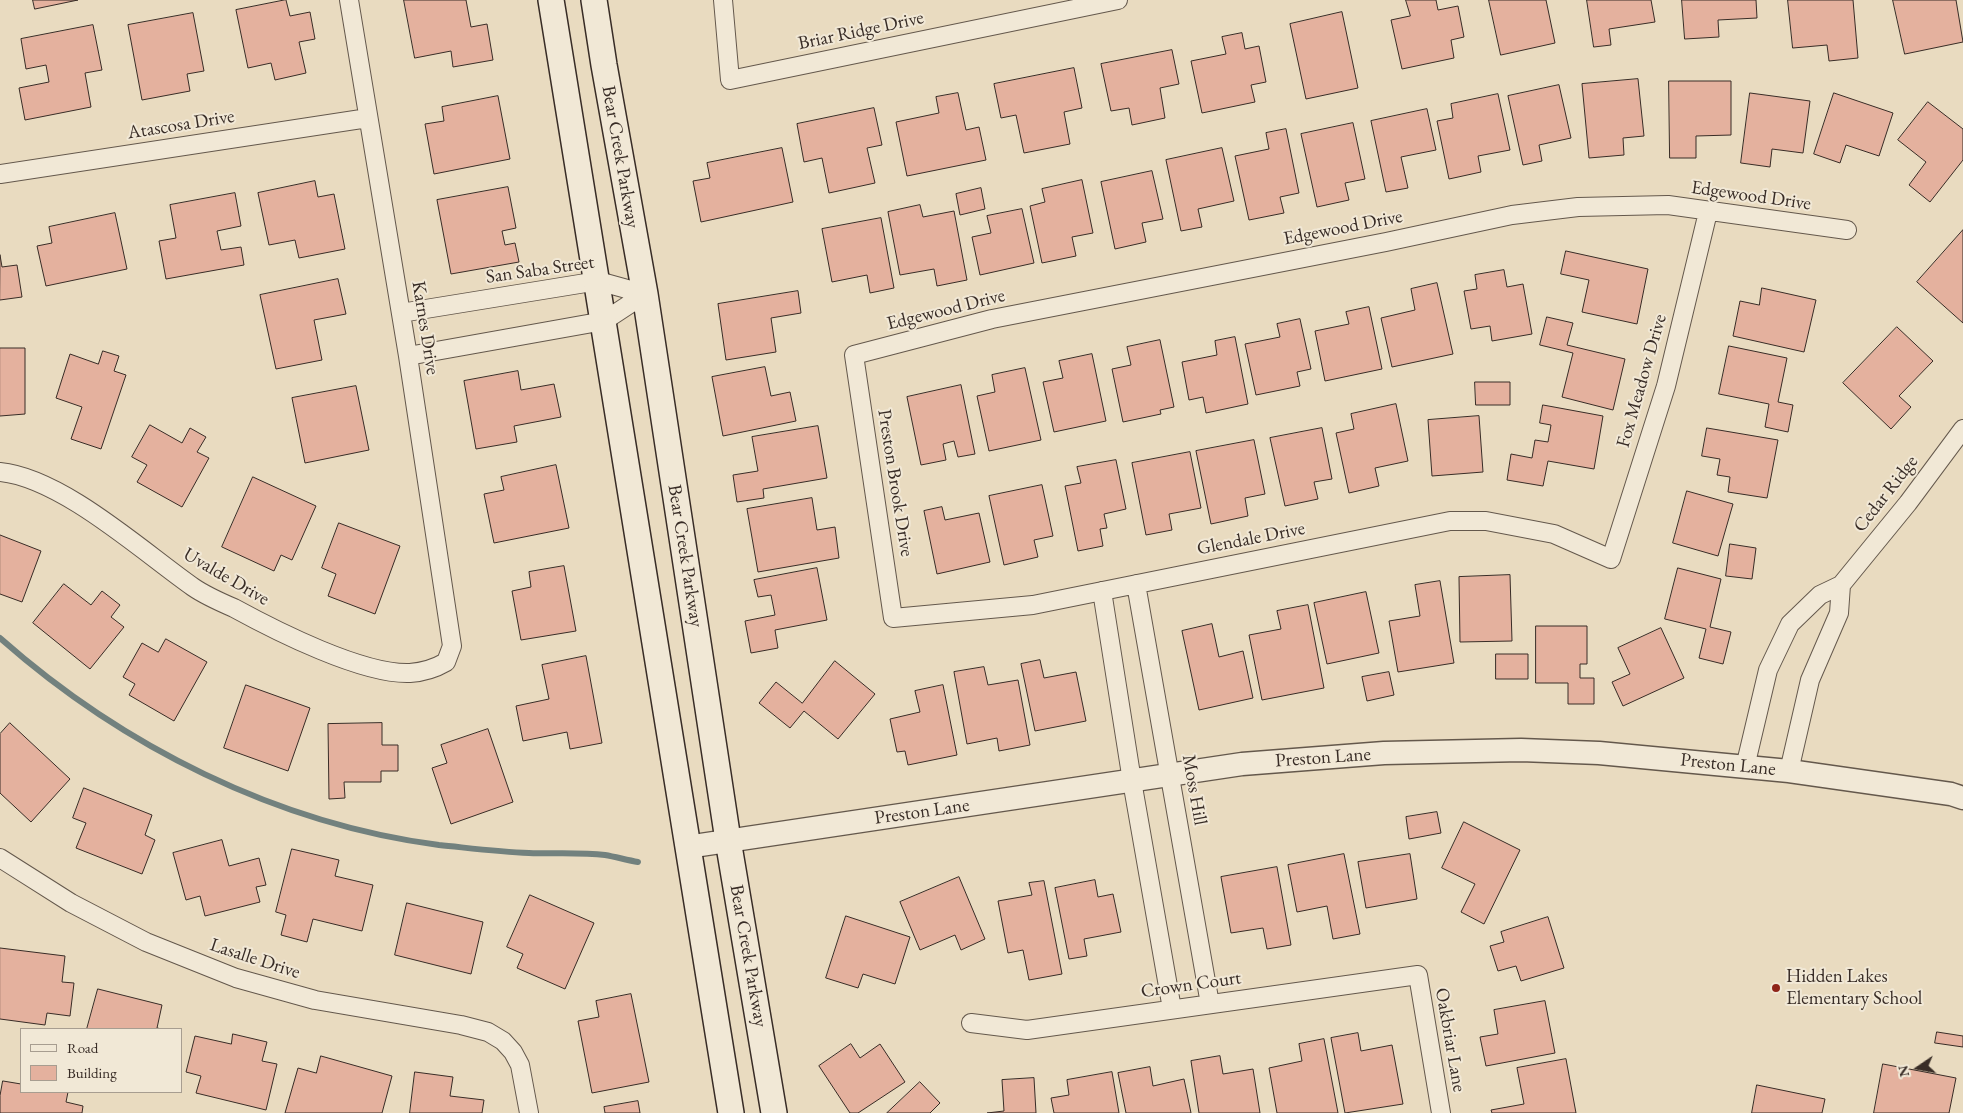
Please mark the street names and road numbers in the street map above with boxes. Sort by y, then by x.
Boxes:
street label: Briar Ridge Drive [796,7,926,55]
street label: Bear Creek Parkway [596,84,644,230]
street label: Atascosa Drive [126,105,236,145]
street label: Edgewood Drive [1690,176,1812,216]
street label: Edgewood Drive [1281,205,1405,251]
street label: San Saba Street [484,251,596,289]
street label: Karnes Drive [406,279,444,377]
street label: Edgewood Drive [885,284,1007,336]
street label: Fox Meadow Drive [1612,312,1672,450]
street label: Preston Brook Drive [872,408,918,558]
street label: Cedar Ridge [1849,451,1923,537]
street label: Bear Creek Parkway [662,483,708,629]
street label: Glendale Drive [1195,517,1307,561]
street label: Uvalde Drive [179,543,273,611]
street label: Preston Lane [1274,743,1372,773]
street label: Preston Lane [1679,749,1777,781]
street label: Moss Hill [1177,753,1211,827]
street label: Preston Lane [873,794,971,830]
street label: Bear Creek Parkway [724,883,772,1029]
street label: Lasalle Drive [207,934,303,984]
street label: Crown Court [1139,967,1243,1003]
street label: Oakbriar Lane [1430,986,1470,1094]

